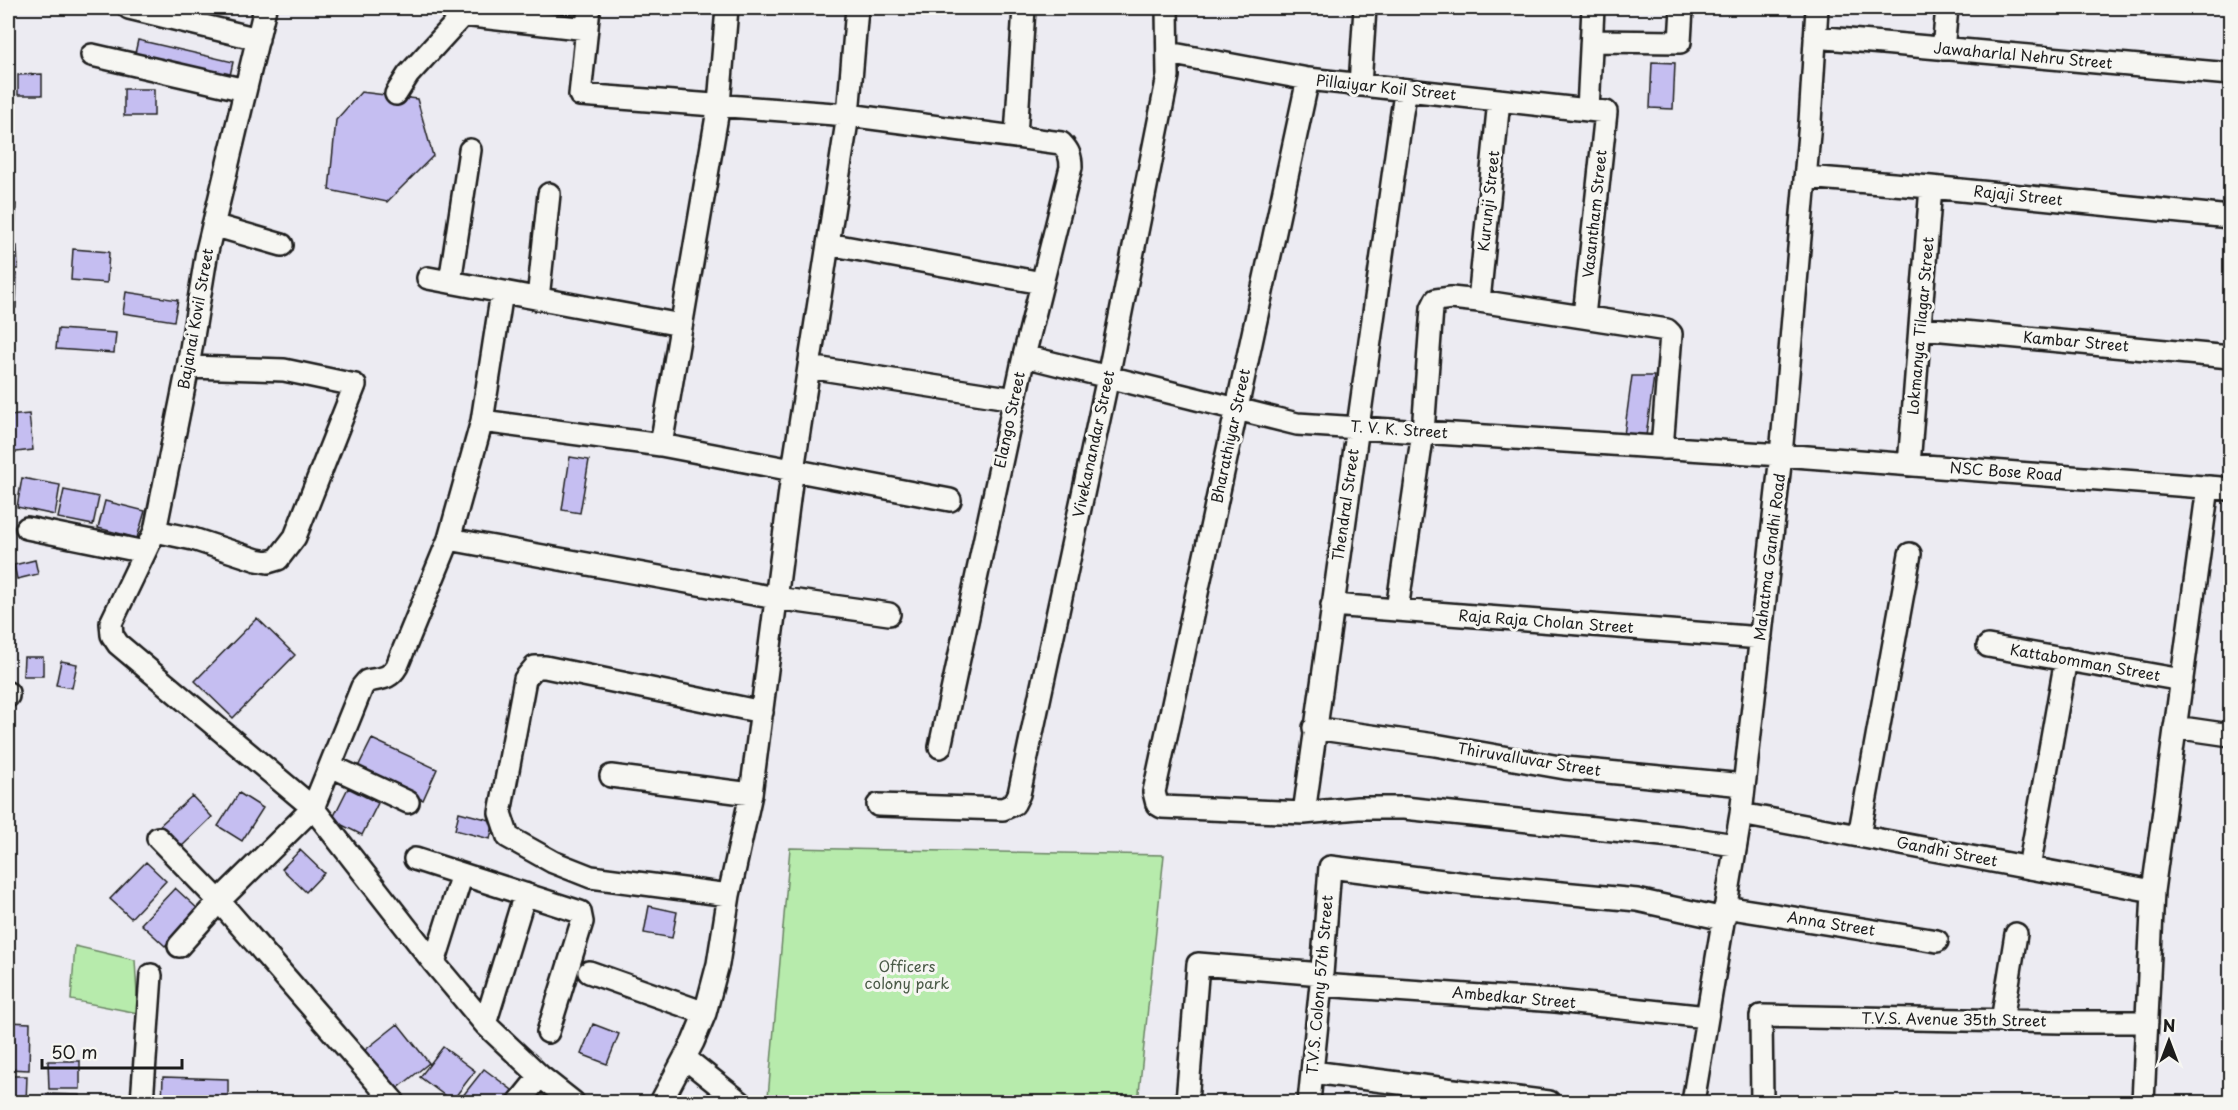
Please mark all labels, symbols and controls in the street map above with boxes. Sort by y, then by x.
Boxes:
street label: Jawaharlal Nehru Street [1933,35,2113,74]
street label: Pillaiyar Koil Street [1315,68,1457,105]
street label: Kurunji Street [1471,149,1504,252]
street label: Vasantham Street [1575,149,1612,279]
street label: Rajaji Street [1972,178,2064,211]
street label: Lokmanya Tilagar Street [1900,236,1939,416]
street label: Bajanai Kovil Street [171,246,218,391]
street label: Kambar Street [2022,324,2130,357]
street label: Bharathiyar Street [1204,366,1255,505]
street label: Vivekanandar Street [1066,368,1119,519]
street label: Elango Street [987,369,1030,470]
street label: T. V. K. Street [1350,414,1449,443]
street label: Thendral Street [1325,447,1364,562]
street label: NSC Bose Road [1949,455,2063,486]
street label: Mahatma Gandhi Road [1747,472,1790,642]
street label: Raja Raja Cholan Street [1458,603,1634,638]
street label: Kattabomman Street [2008,637,2162,686]
street label: Thiruvalluvar Street [1456,736,1603,781]
street label: Gandhi Street [1895,829,2000,872]
street label: T.V.S. Colony 57th Street [1299,894,1338,1076]
street label: Anna Street [1786,904,1877,941]
park label: Officers colony park [865,954,949,994]
street label: Ambedkar Street [1451,980,1577,1013]
street label: T.V.S. Avenue 35th Street [1861,1005,2047,1032]
north arrow [2139,1011,2199,1071]
text: N [2163,1013,2175,1037]
scale bar [42,1032,182,1070]
text: 50 m [51,1038,98,1065]

